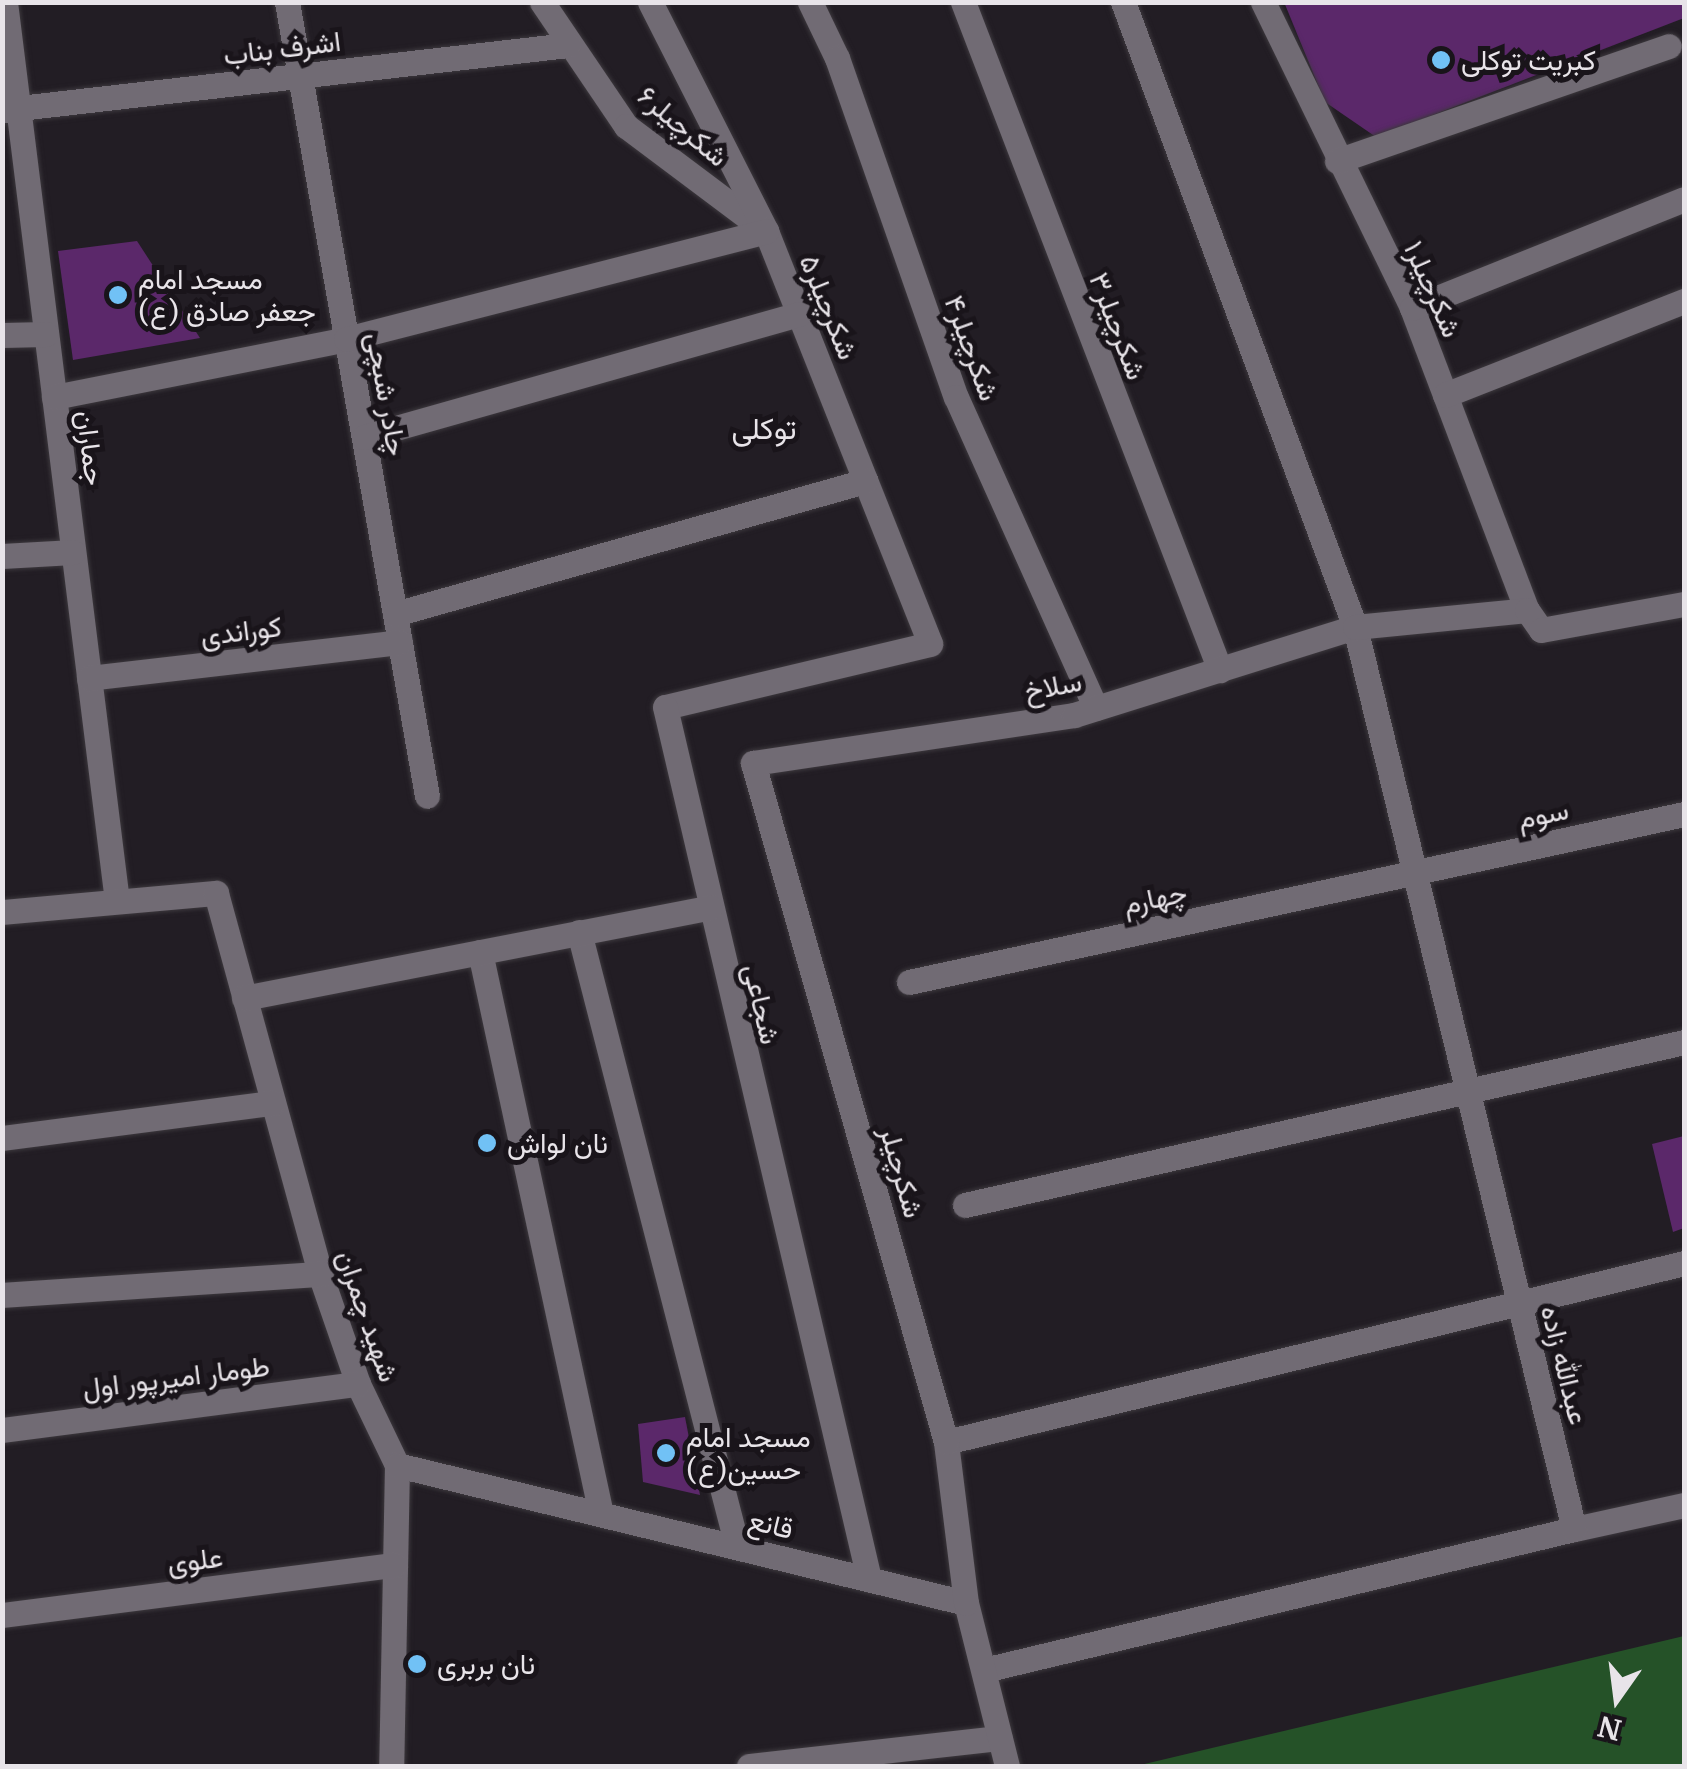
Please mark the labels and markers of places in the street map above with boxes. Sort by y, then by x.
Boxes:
place label: کبریت توکلی [1461,43,1596,77]
marker: کبریت توکلی [1430,49,1452,71]
place label: مسجد امام جعفر صادق (ع) [138,262,316,328]
marker: مسجد امام جعفر صادق (ع) [107,284,129,306]
place label: نان لواش [507,1126,608,1160]
marker: نان لواش [476,1132,498,1154]
place label: مسجد امام حسین(ع) [686,1420,811,1486]
marker: مسجد امام حسین(ع) [655,1442,677,1464]
place label: نان بربری [437,1647,535,1681]
marker: نان بربری [406,1653,428,1675]

